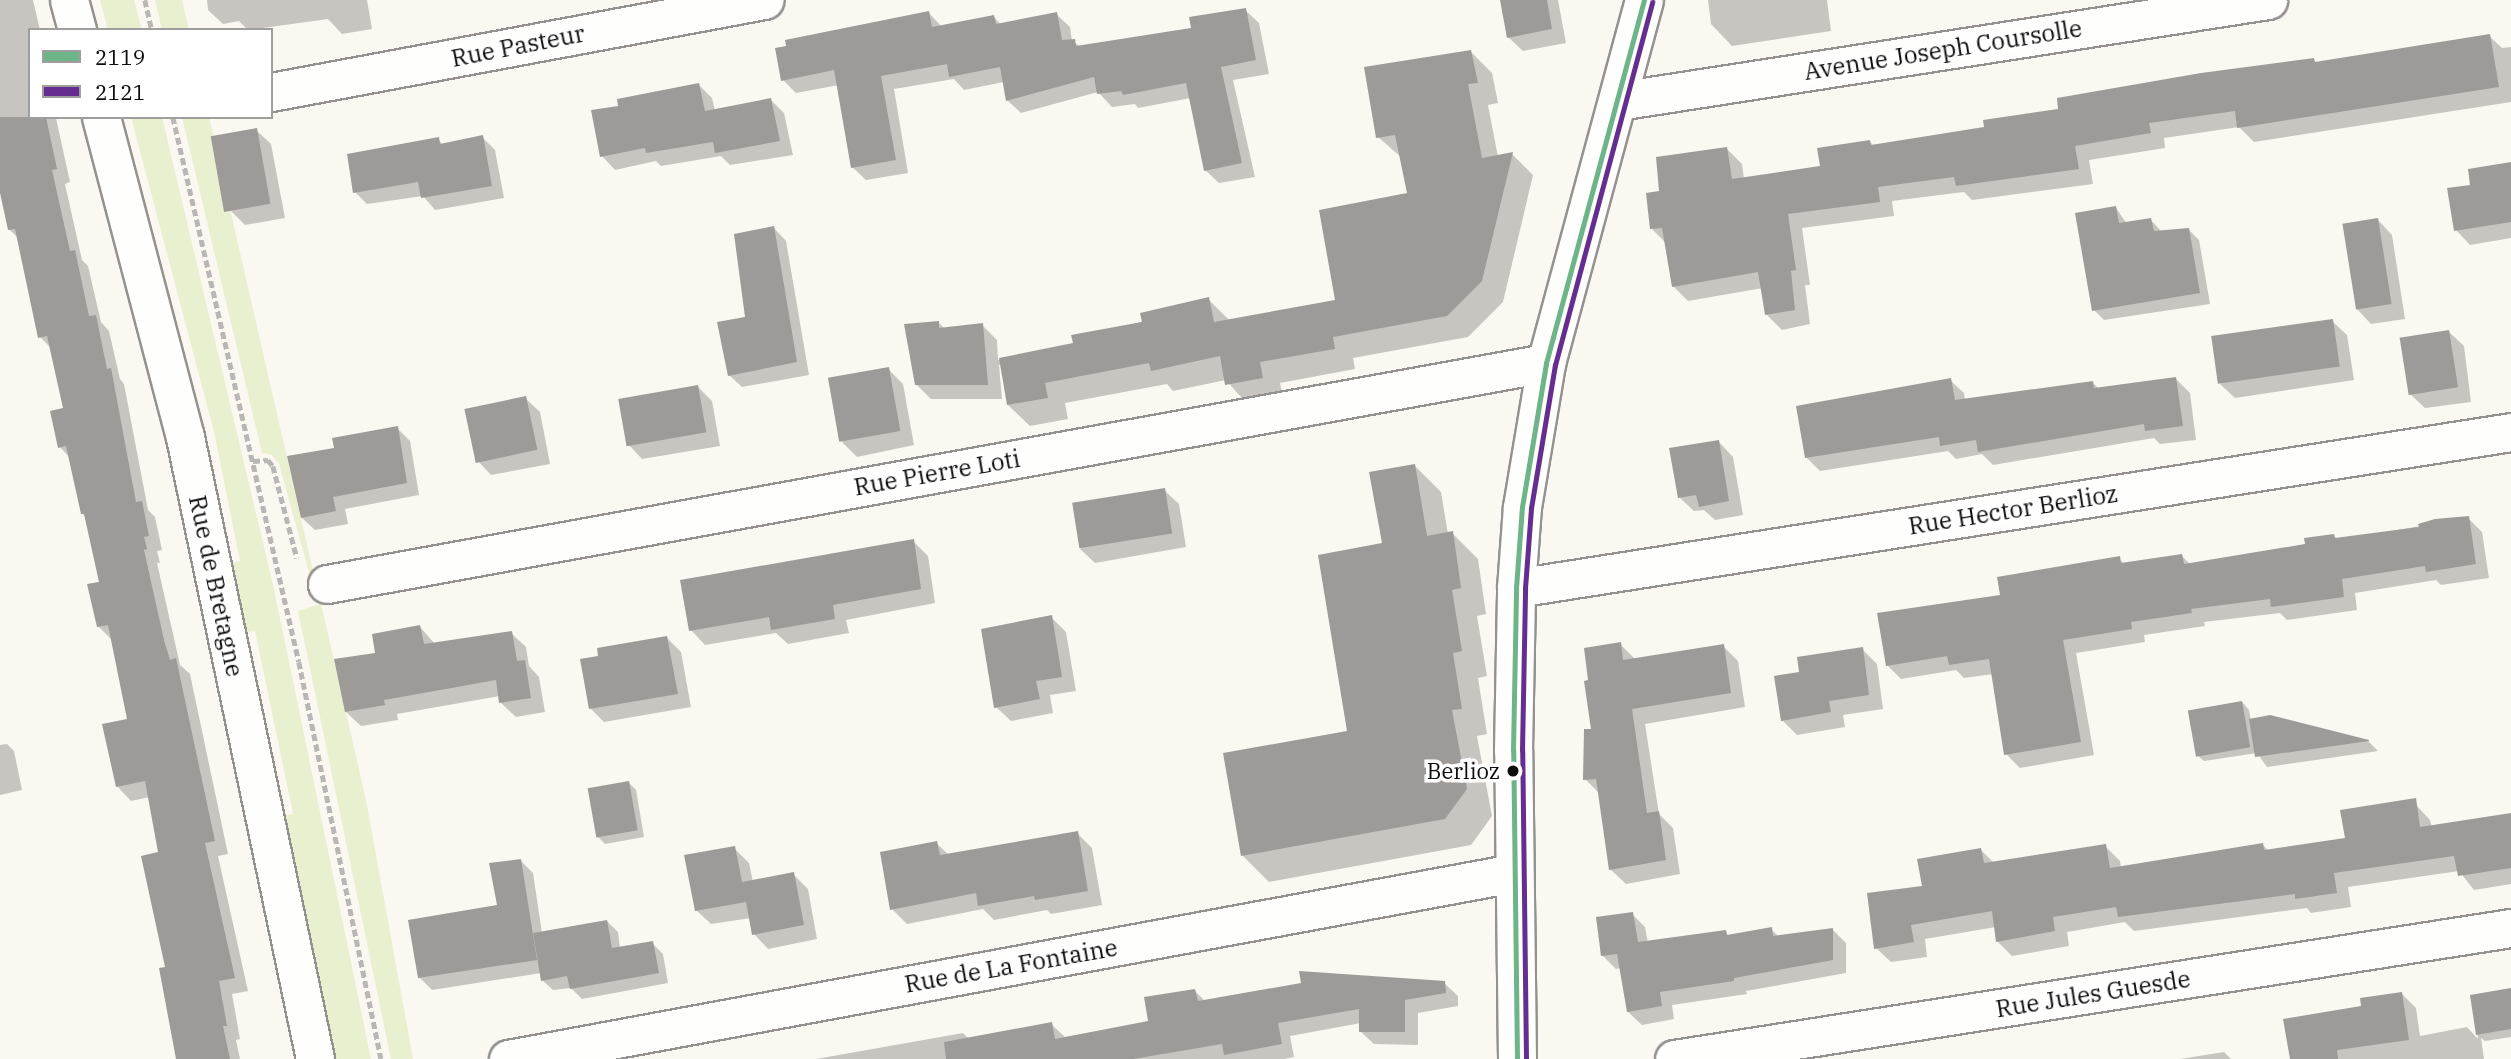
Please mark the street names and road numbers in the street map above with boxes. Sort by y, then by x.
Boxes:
street label: Avenue Joseph Coursolle [1802,14,2084,86]
street label: Rue Pasteur [449,19,587,73]
street label: Rue Pierre Loti [852,444,1022,502]
street label: Rue Hector Berlioz [1906,479,2120,541]
street label: Rue de Bretagne [183,493,249,679]
street label: Rue de La Fontaine [902,933,1120,999]
street label: Rue Jules Guesde [1994,964,2192,1024]

